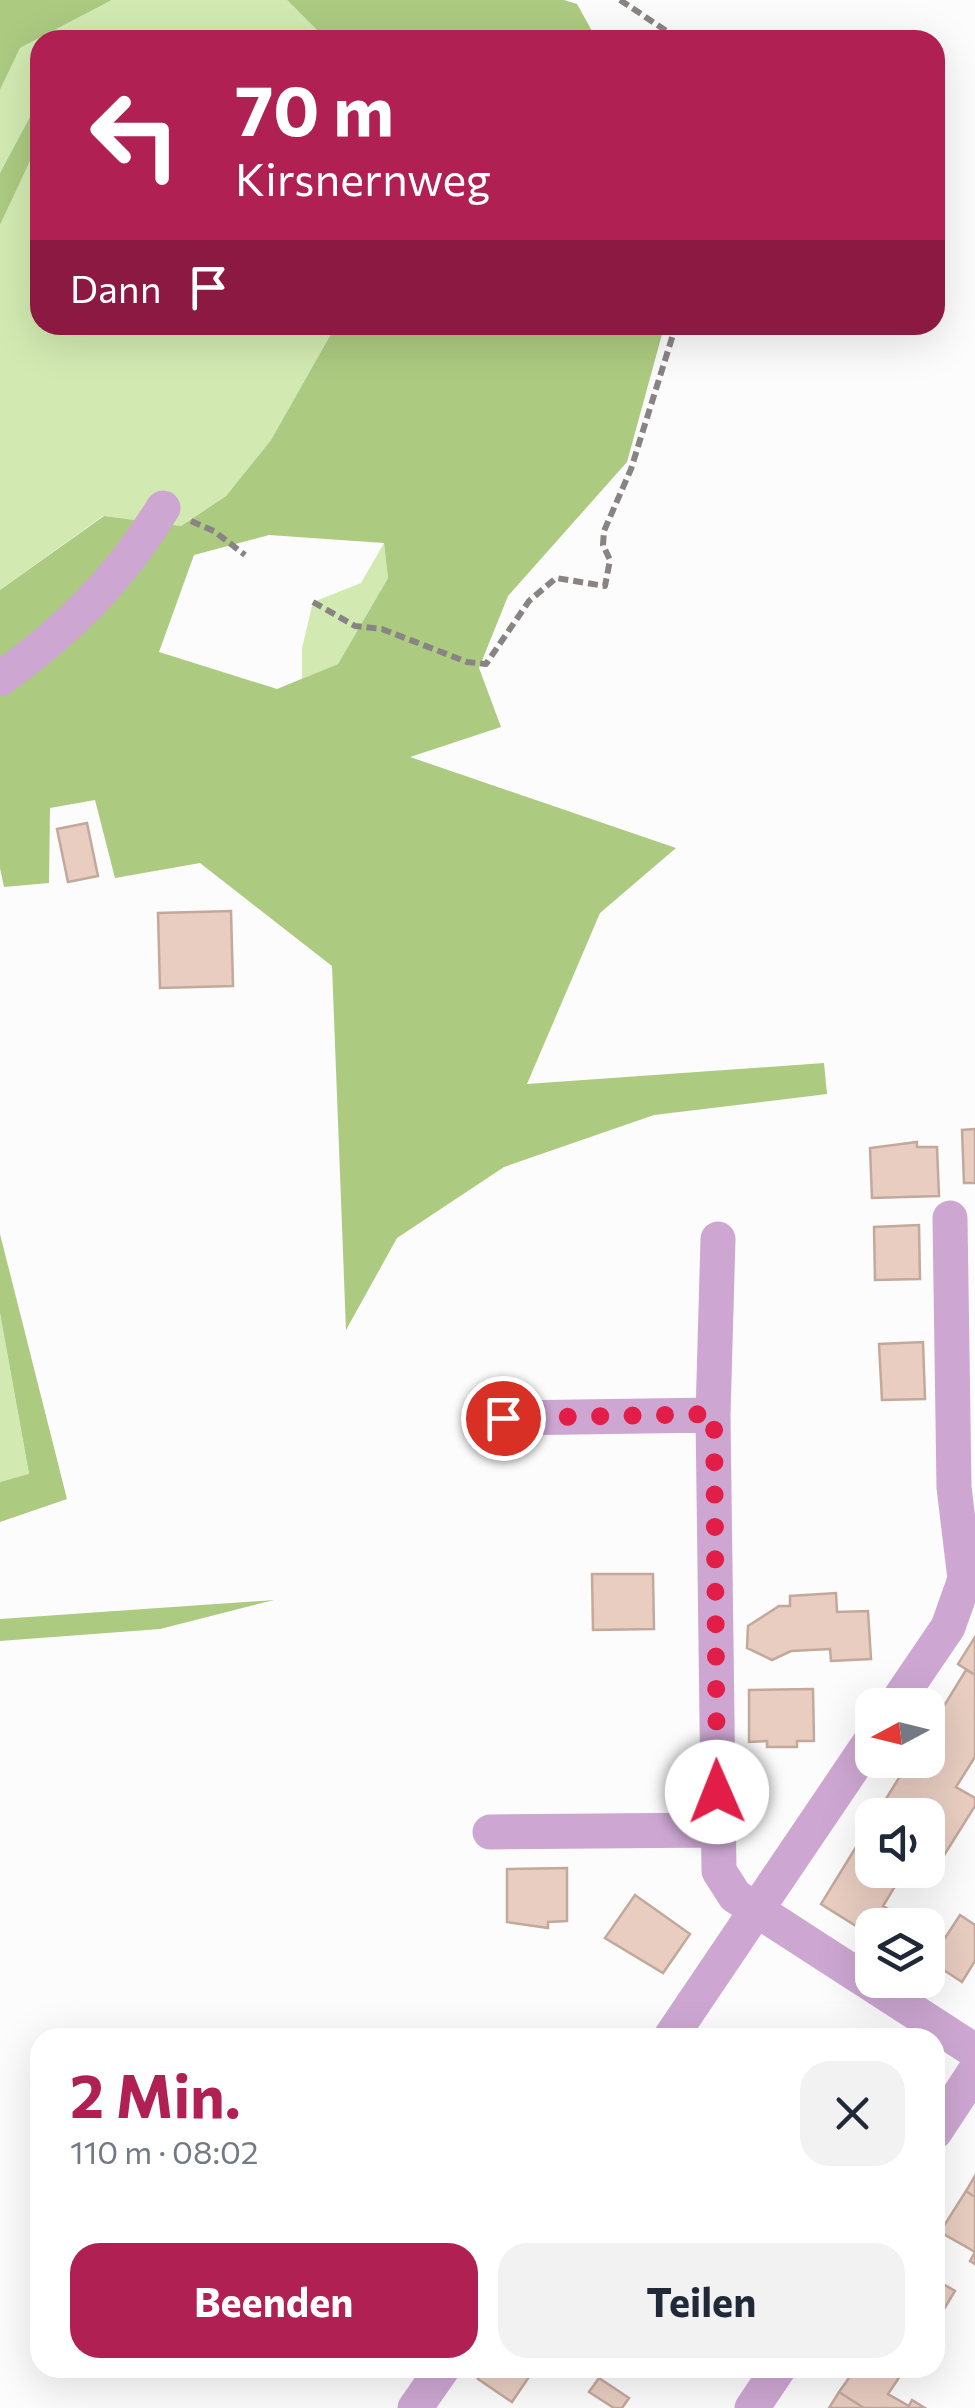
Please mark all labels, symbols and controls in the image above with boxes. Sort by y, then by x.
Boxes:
text: 70 m [235,65,394,150]
icon: left [70,70,200,200]
text: Kirsnernweg [235,150,491,205]
icon: arrive [181,260,236,315]
text: Dann [70,264,161,311]
pin [461,1376,546,1461]
icon: arrive [476,1391,531,1446]
north arrow [855,1688,945,1778]
map controls [855,1688,945,1998]
position arrow [665,1740,769,1844]
button: sound [855,1798,945,1888]
button: layers [855,1908,945,1998]
text: 2 Min. [70,2057,241,2130]
button: close [800,2061,905,2166]
text: 110 m · 08:02 [70,2131,259,2171]
button: Beenden [70,2243,478,2358]
button: Teilen [498,2243,905,2358]

